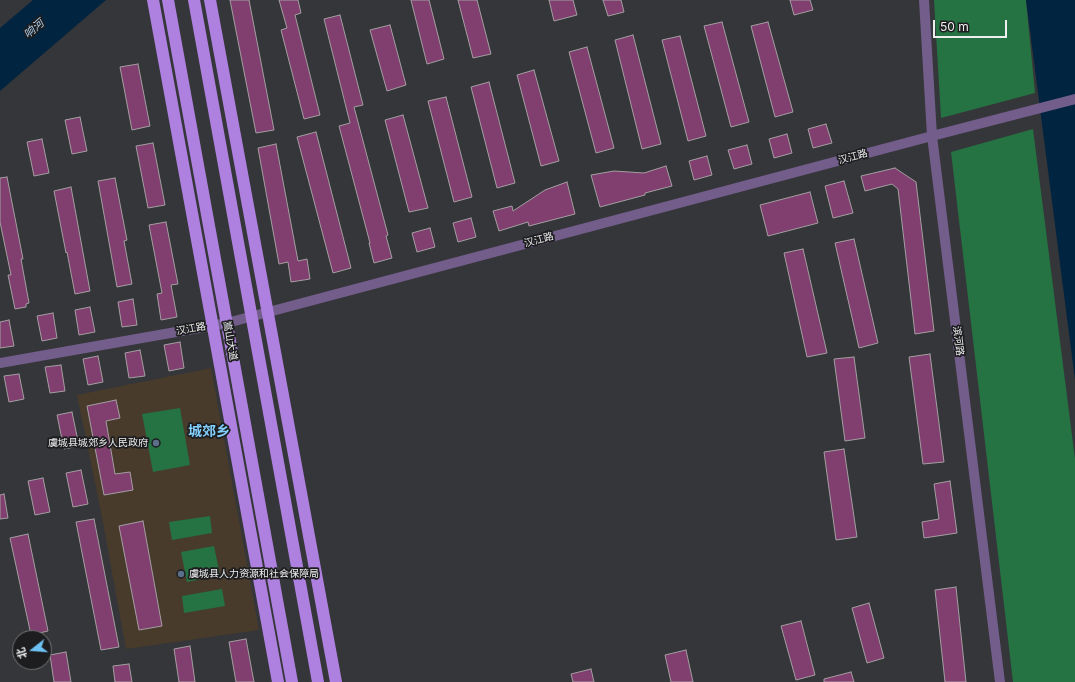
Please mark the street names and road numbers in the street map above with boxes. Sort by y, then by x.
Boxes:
street label: 汉江路 [837,147,869,167]
street label: 汉江路 [523,230,555,250]
street label: 汉江路 [175,320,207,338]
street label: 嵩山大道 [221,320,239,362]
street label: 滨河路 [950,325,966,357]

